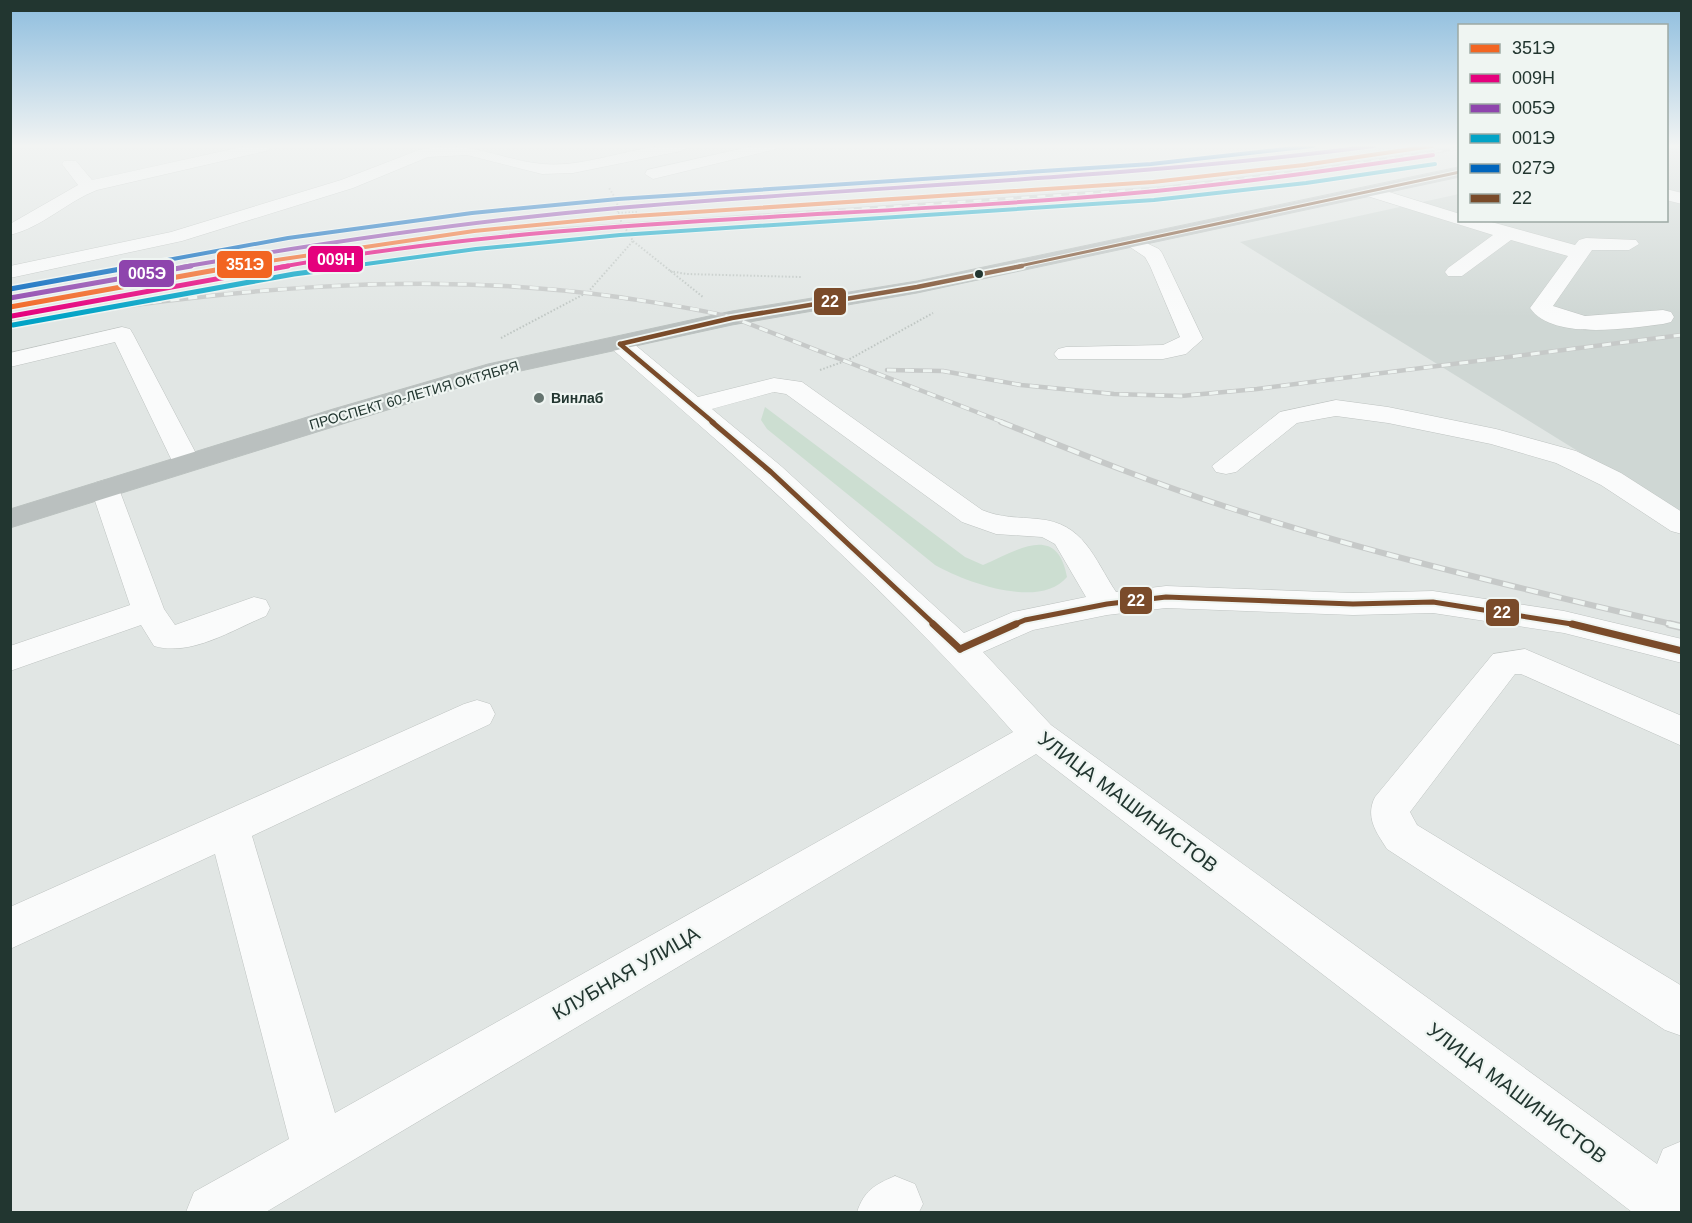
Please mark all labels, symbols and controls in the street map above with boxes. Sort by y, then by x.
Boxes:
legend [1458,24,1668,222]
text: 351Э [1512,38,1555,58]
text: 009Н [1512,68,1555,88]
text: 005Э [1512,98,1555,118]
text: 001Э [1512,128,1555,148]
text: 027Э [1512,158,1555,178]
text: 22 [1512,188,1532,208]
line badge: 009Н [307,245,364,273]
line badge: 351Э [216,250,273,279]
text: 009Н [317,251,355,268]
text: 351Э [226,256,264,273]
line badge: 005Э [118,259,175,288]
text: 005Э [128,265,166,282]
unlabelled marker [973,268,985,280]
line badge: 22 [813,287,847,316]
text: 22 [821,293,839,310]
street label: ПРОСПЕКТ 60-ЛЕТИЯ ОКТЯБРЯ [307,357,521,433]
place label: Винлаб [551,390,604,406]
marker: Винлаб [532,391,546,405]
line badge: 22 [1119,586,1153,615]
text: 22 [1127,592,1145,609]
line badge: 22 [1485,598,1520,627]
text: 22 [1493,604,1511,621]
street label: УЛИЦА МАШИНИСТОВ [1034,727,1222,877]
street label: КЛУБНАЯ УЛИЦА [549,922,704,1024]
street label: УЛИЦА МАШИНИСТОВ [1423,1018,1611,1168]

